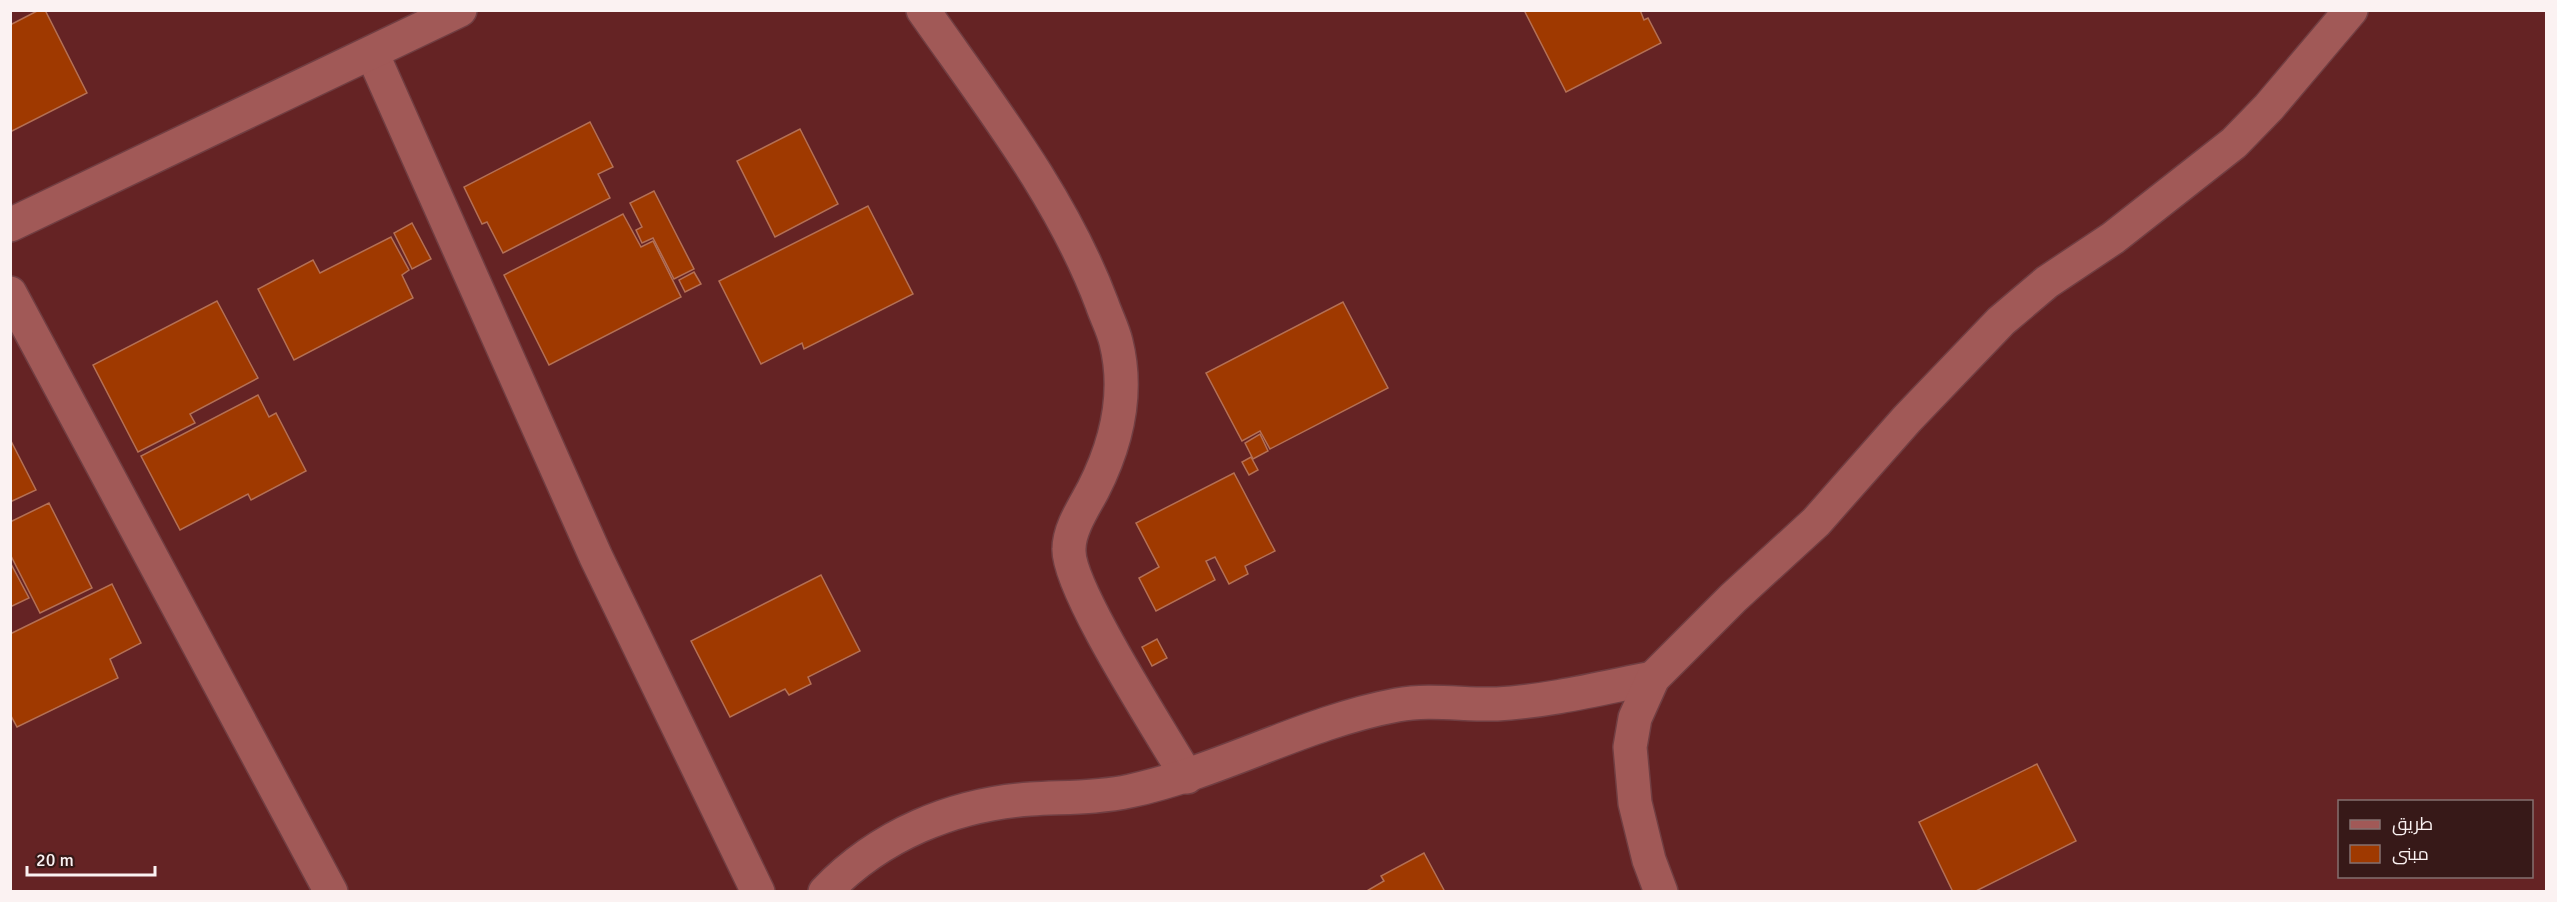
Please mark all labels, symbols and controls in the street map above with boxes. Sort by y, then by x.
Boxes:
legend [2338,800,2533,878]
text: طريق [2392,813,2433,836]
scale bar [27,839,154,877]
text: مبنى [2392,843,2429,865]
text: 20 m [36,849,74,871]

